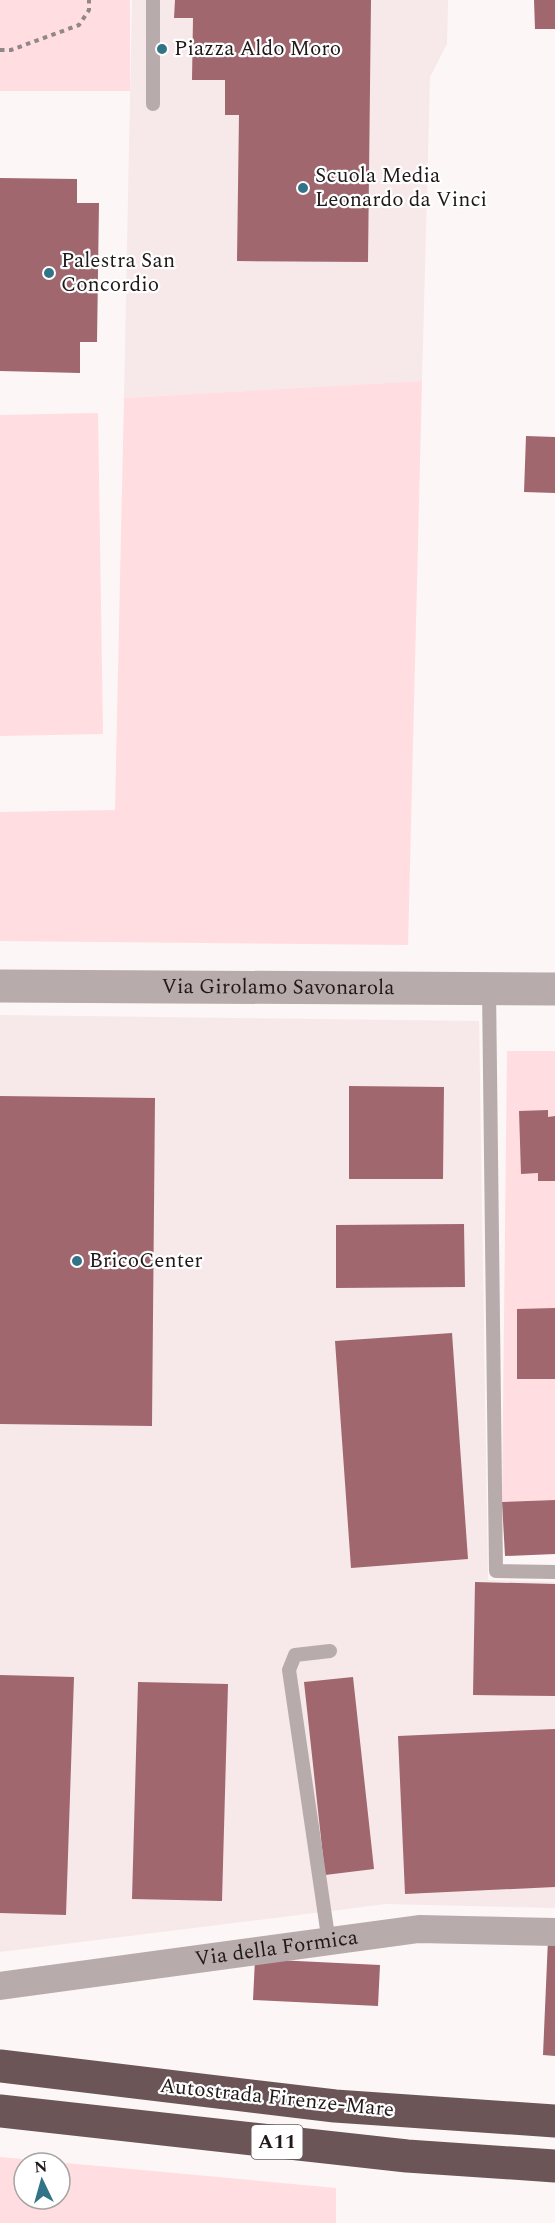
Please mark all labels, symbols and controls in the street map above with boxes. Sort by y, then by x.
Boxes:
place label: Piazza Aldo Moro [174,33,341,65]
marker: Piazza Aldo Moro [155,42,169,56]
place label: Scuola Media Leonardo da Vinci [315,160,487,216]
marker: Scuola Media Leonardo da Vinci [296,181,310,195]
place label: Palestra San Concordio [61,245,175,301]
marker: Palestra San Concordio [42,266,56,280]
street label: Via Girolamo Savonarola [161,971,395,1004]
place label: BricoCenter [89,1245,203,1277]
marker: BricoCenter [70,1254,84,1268]
street label: Via della Formica [193,1921,361,1975]
street label: Autostrada Firenze-Mare [158,2070,396,2126]
road number: A11 [252,2125,302,2159]
north arrow [12,2151,72,2211]
text: N [33,2155,48,2180]

